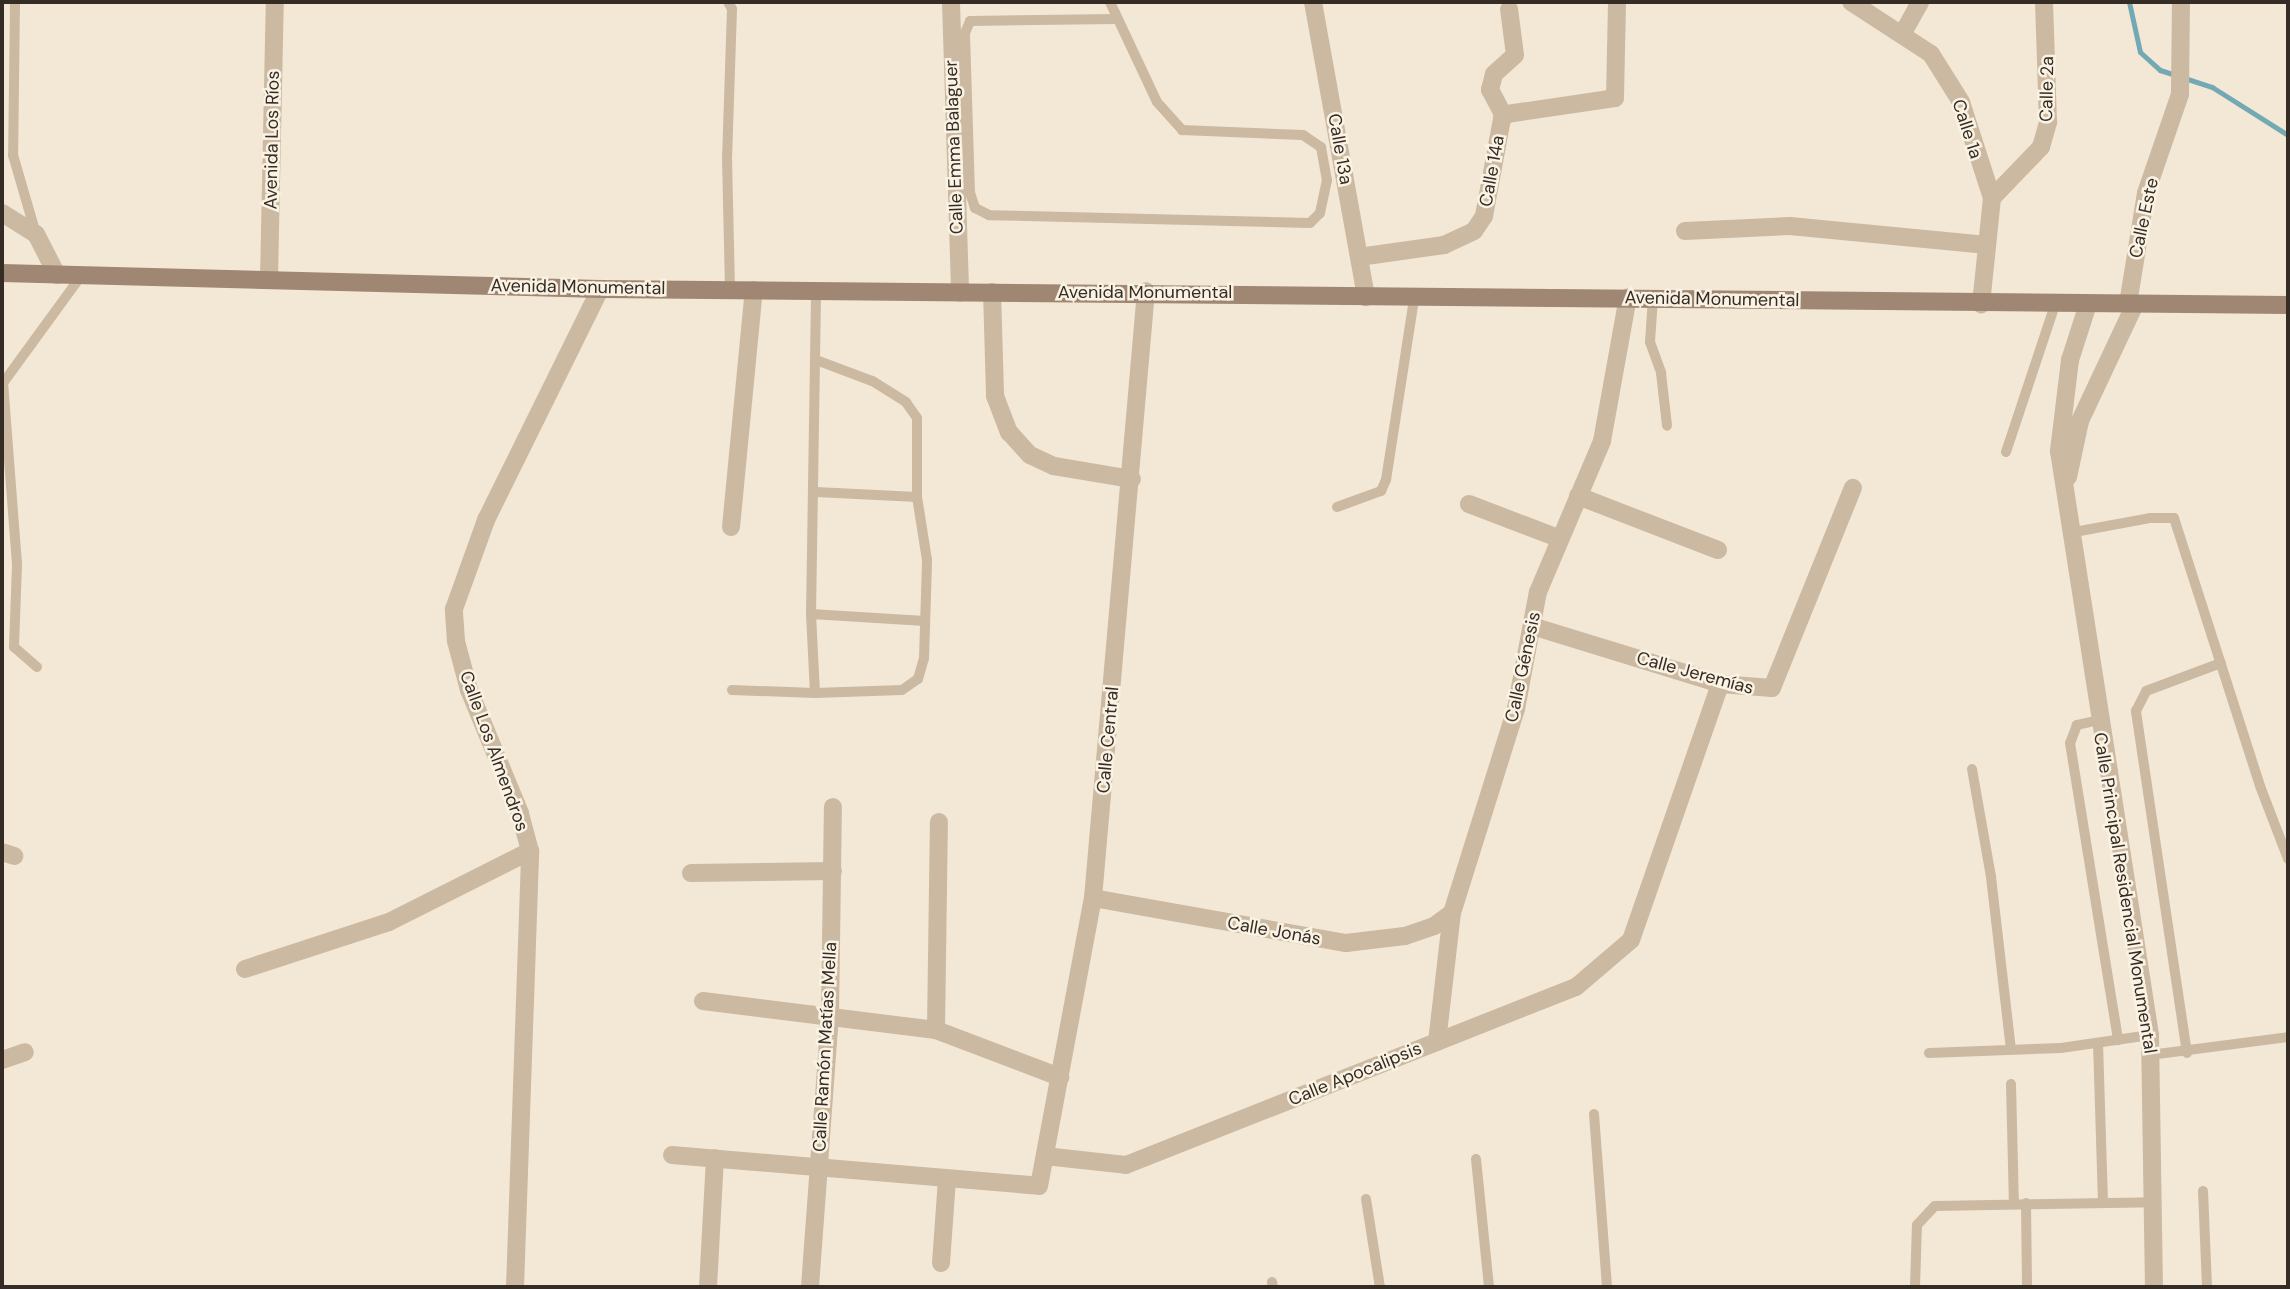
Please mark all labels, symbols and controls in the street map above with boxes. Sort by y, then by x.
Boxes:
street label: Calle 2a [2036,56,2058,122]
street label: Calle Emma Balaguer [940,60,968,234]
street label: Avenida Los Ríos [260,70,284,210]
street label: Calle 1a [1947,97,1987,161]
street label: Calle 13a [1323,112,1357,186]
street label: Calle 14a [1475,134,1509,208]
street label: Calle Este [2125,176,2163,260]
street label: Avenida Monumental [490,275,666,299]
street label: Avenida Monumental [1058,281,1232,303]
street label: Avenida Monumental [1624,287,1800,311]
street label: Calle Génesis [1501,610,1545,724]
street label: Calle Jeremías [1634,647,1756,699]
street label: Calle Los Almendros [455,668,533,834]
street label: Calle Central [1093,686,1123,794]
street label: Calle Principal Residencial Monumental [2089,731,2161,1055]
street label: Calle Jonás [1226,912,1322,950]
street label: Calle Ramón Matías Mella [809,941,841,1153]
street label: Calle Apocalipsis [1285,1037,1425,1111]

